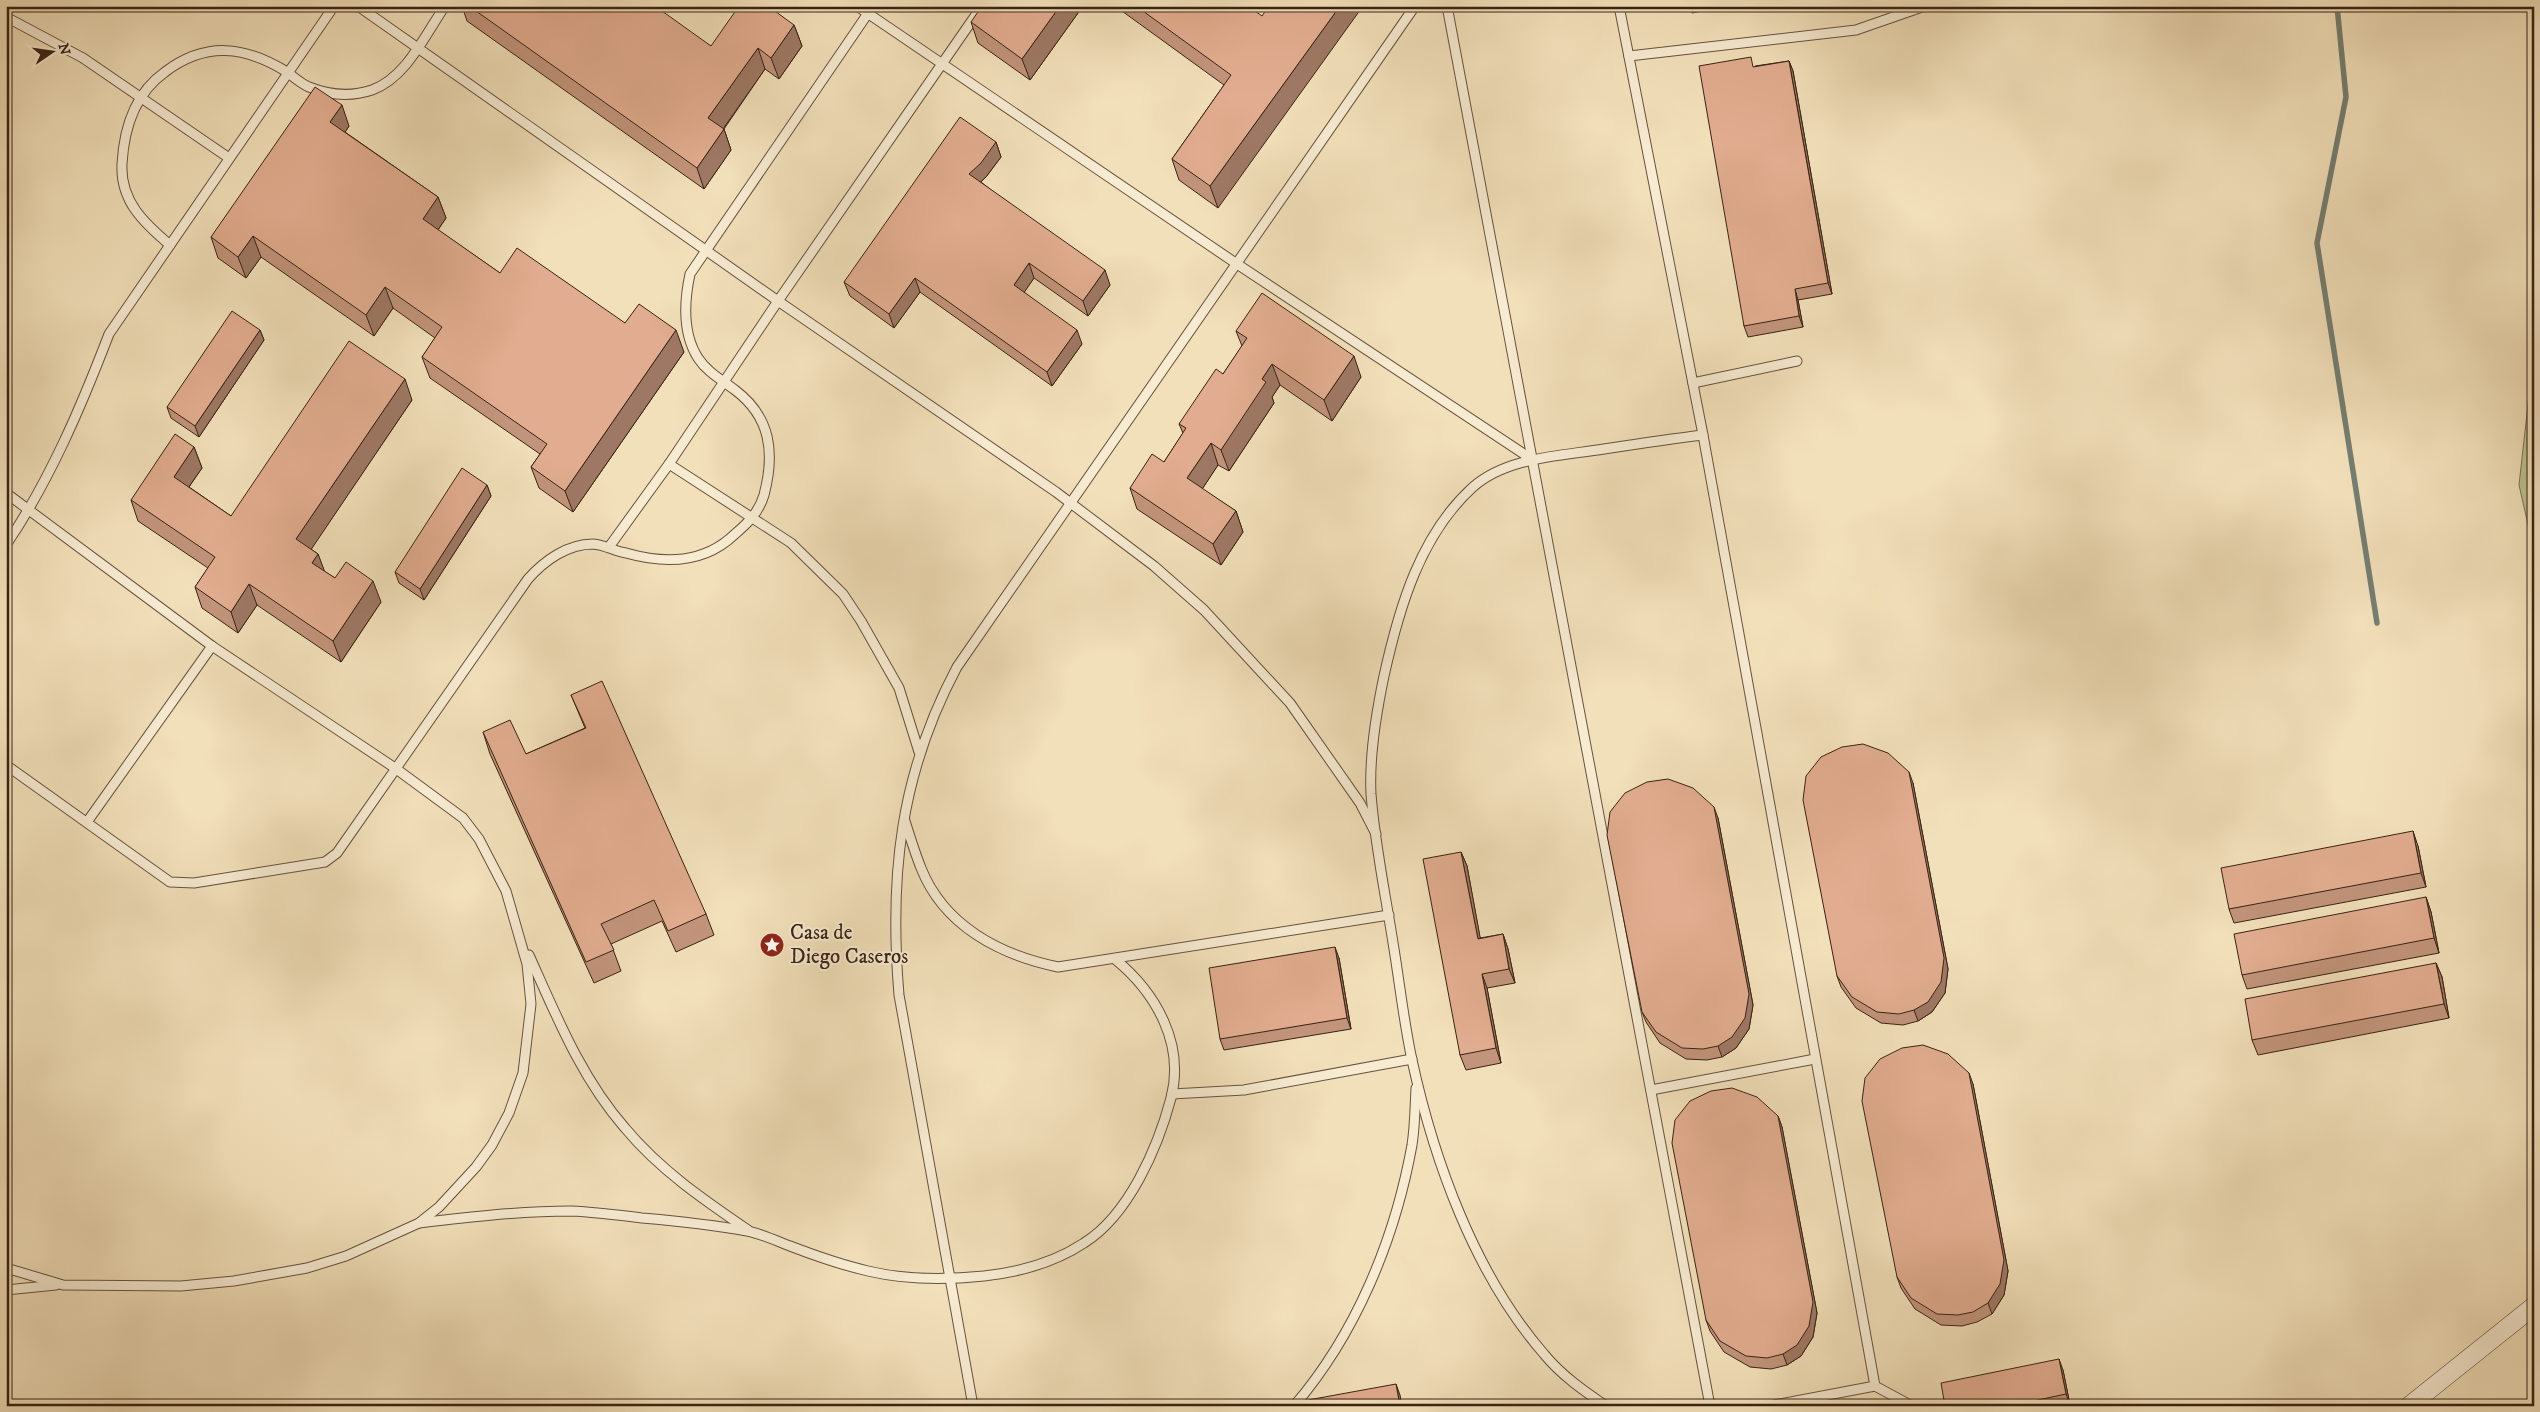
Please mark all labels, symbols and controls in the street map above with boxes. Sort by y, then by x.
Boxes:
north arrow [28,28,78,78]
text: N [54,42,74,57]
place label: Casa de Diego Caseros [790,920,908,970]
place icon: Casa de Diego Caseros [759,932,785,958]

